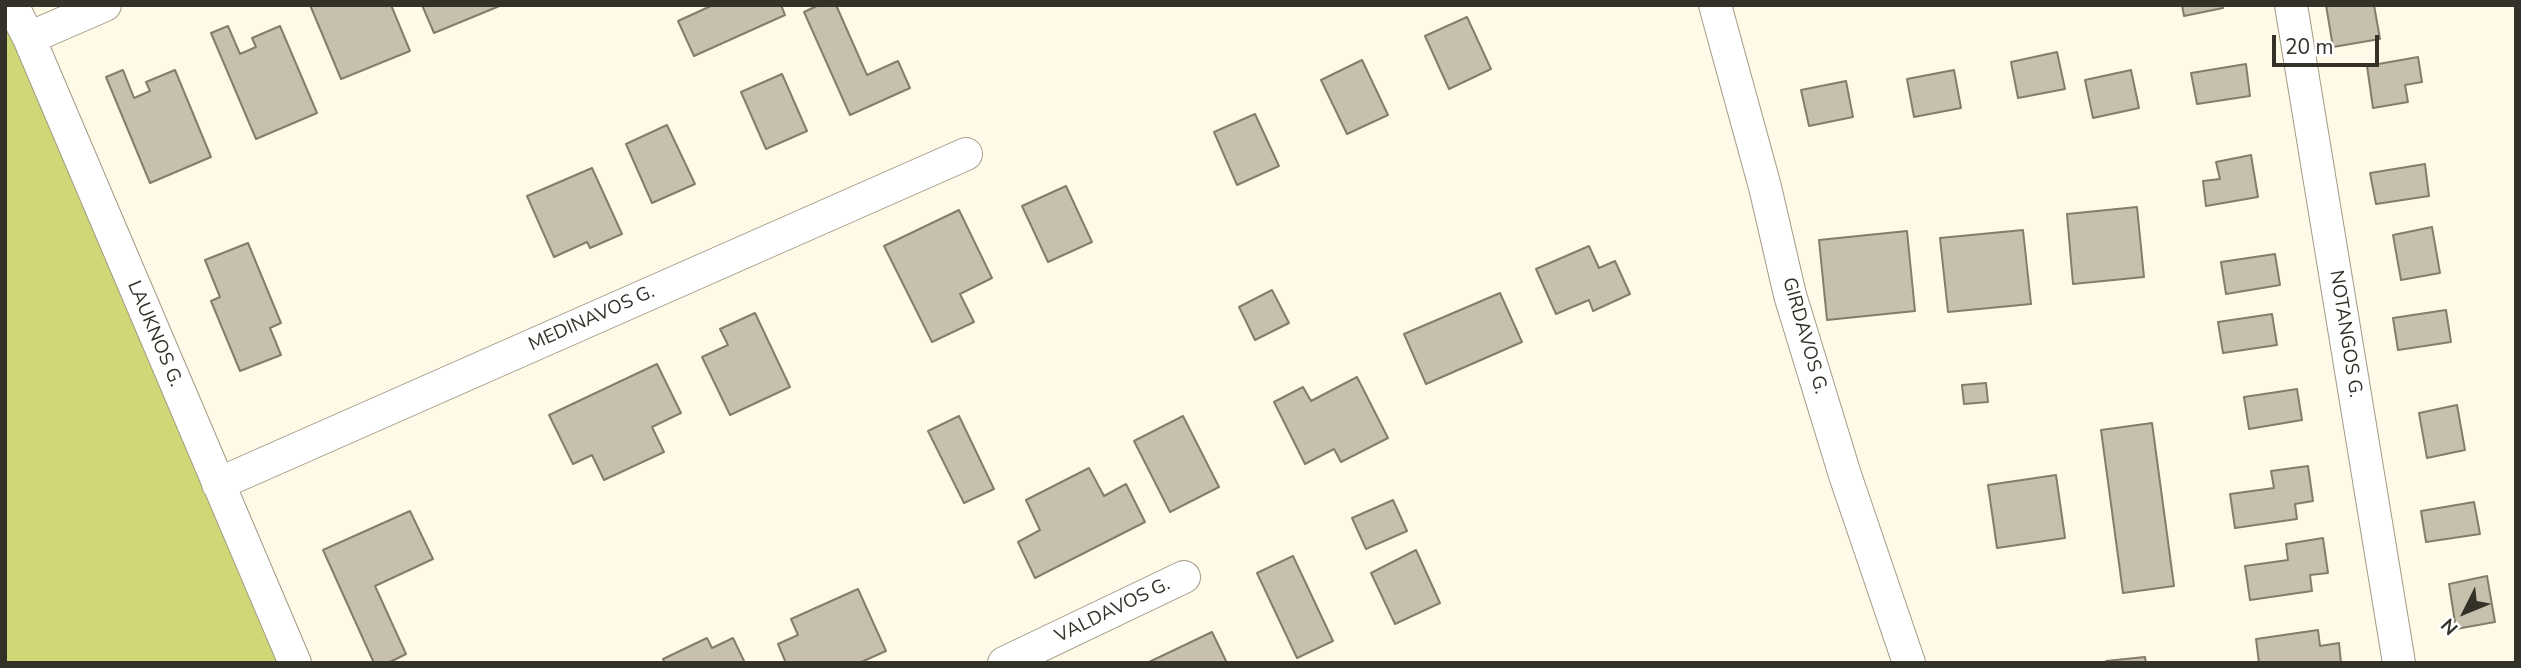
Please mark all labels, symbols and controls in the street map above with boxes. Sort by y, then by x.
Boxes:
scale bar [2276,21,2383,65]
text: 20 m [2285,33,2334,61]
street label: NOTANGOS G. [2324,269,2366,399]
street label: GIRDAVOS G. [1776,275,1832,397]
street label: LAUKNOS G. [121,278,187,390]
street label: MEDINAVOS G. [526,281,658,357]
street label: VALDAVOS G. [1052,573,1174,649]
north arrow [2430,577,2500,647]
text: N [2435,612,2464,640]

